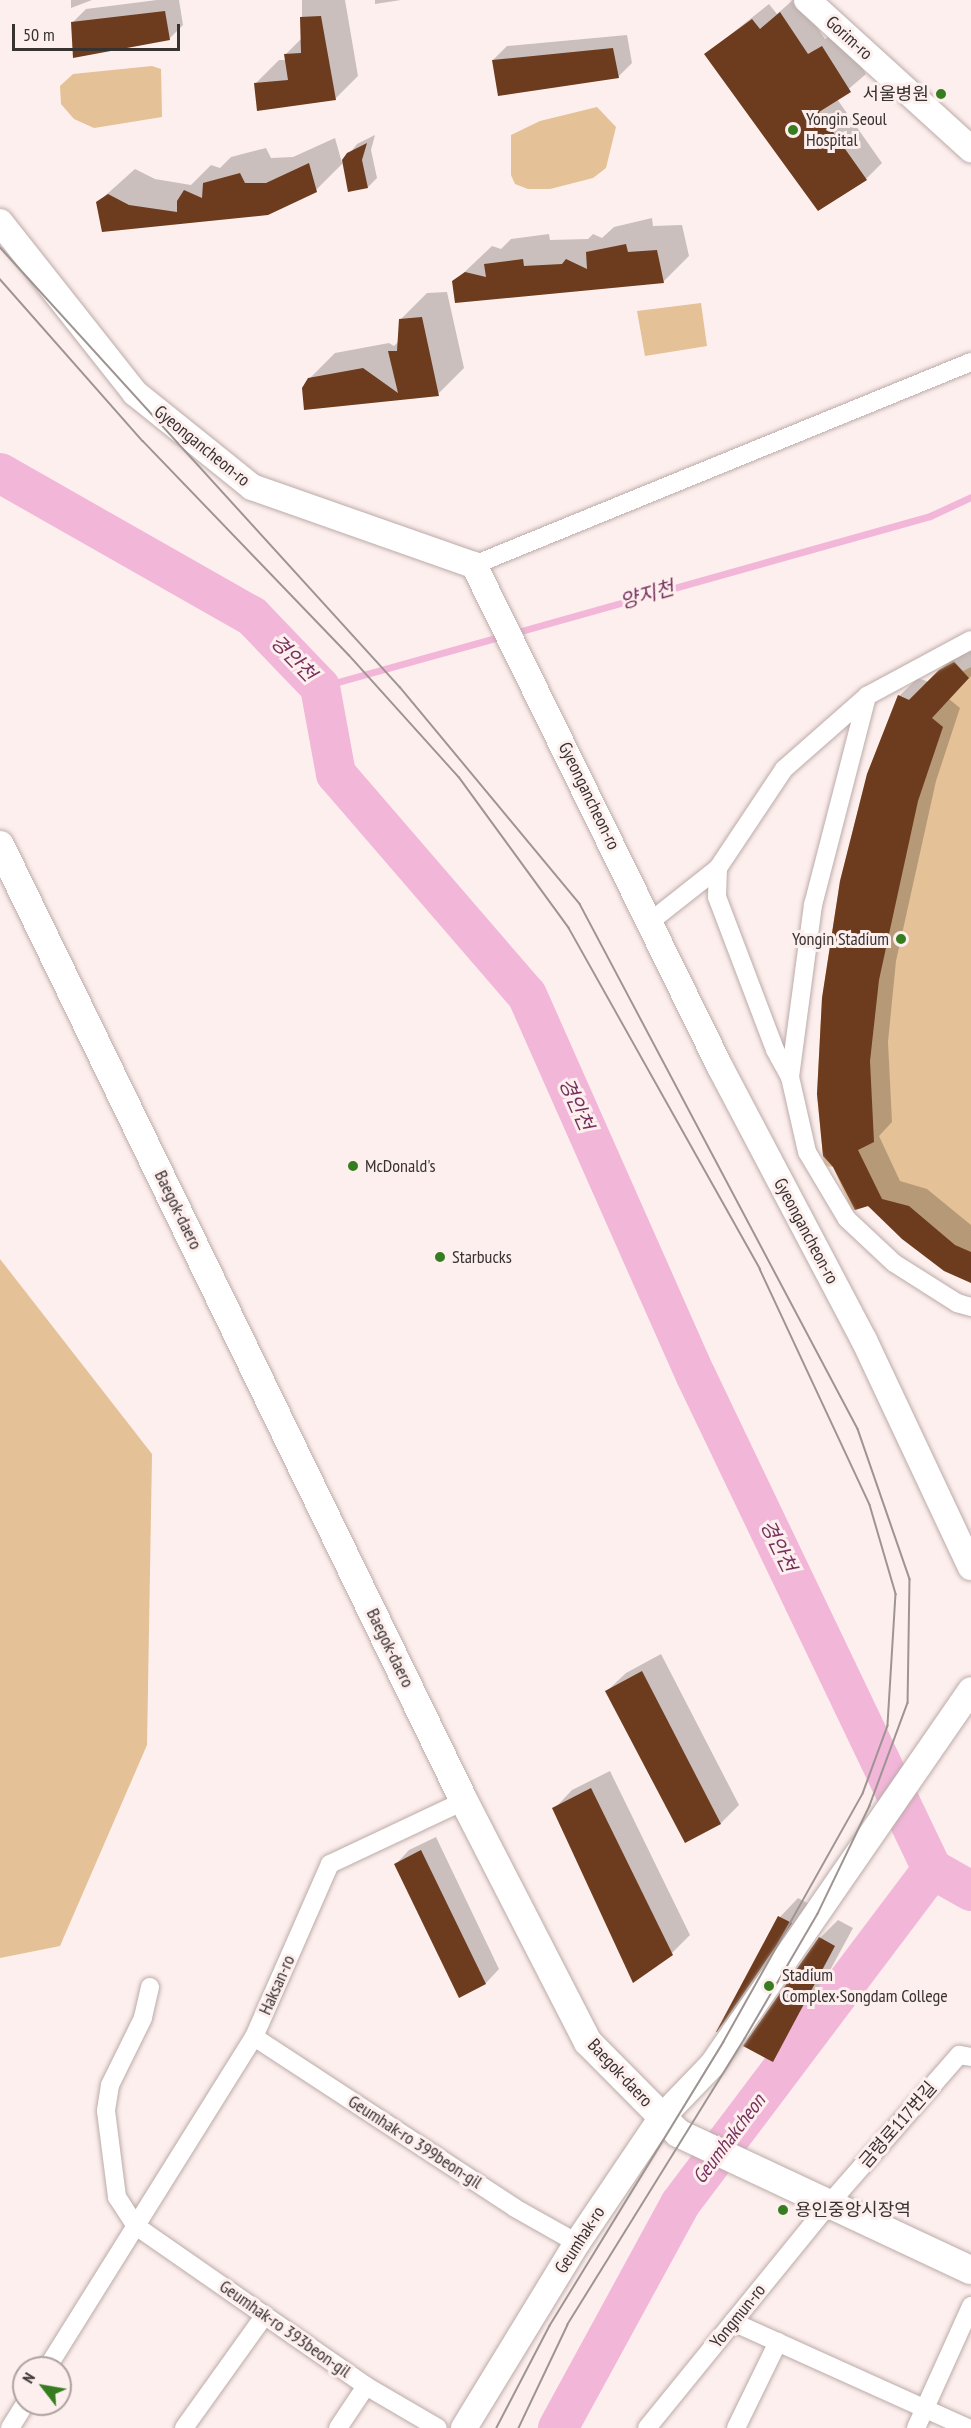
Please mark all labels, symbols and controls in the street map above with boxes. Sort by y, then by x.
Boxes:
scale bar [15,12,183,50]
street label: Gorim-ro [821,12,877,64]
text: 50 m [23,23,55,46]
place label: 서울병원 [863,83,929,105]
marker: 서울병원 [934,87,948,101]
place label: Yongin Seoul Hospital [806,109,887,152]
marker: Yongin Seoul Hospital [784,121,802,139]
street label: Gyeongancheon-ro [150,401,254,491]
water label: 양지천 [617,576,677,614]
water label: 경안천 [265,630,321,686]
street label: Gyeongancheon-ro [554,739,624,853]
place label: Yongin Stadium [792,928,889,950]
marker: Yongin Stadium [894,932,908,946]
water label: 경안천 [554,1074,598,1134]
place label: McDonald's [365,1155,436,1177]
marker: McDonald's [346,1159,360,1173]
street label: Baegok-daero [150,1167,206,1253]
street label: Gyeongancheon-ro [769,1174,843,1288]
place label: Starbucks [452,1246,512,1268]
marker: Starbucks [433,1250,447,1264]
water label: 경안천 [755,1516,801,1576]
street label: Baegok-daero [362,1605,418,1691]
street label: Haksan-ro [254,1952,300,2018]
place label: Stadium Complex·Songdam College [782,1965,948,2008]
marker: Stadium Complex·Songdam College [760,1977,778,1995]
street label: Baegok-daero [583,2034,657,2112]
street label: 금령로117번길 [855,2077,941,2173]
water label: Geumhakcheon [688,2090,770,2188]
street label: Geumhak-ro 399beon-gil [344,2091,486,2193]
place label: 용인중앙시장역 [795,2199,911,2221]
street label: Geumhak-ro [550,2203,610,2277]
marker: 용인중앙시장역 [776,2203,790,2217]
street label: Geumhak-ro 393beon-gil [215,2276,355,2382]
street label: Yongmun-ro [706,2280,770,2352]
north arrow [12,2356,72,2416]
text: N [17,2369,39,2387]

